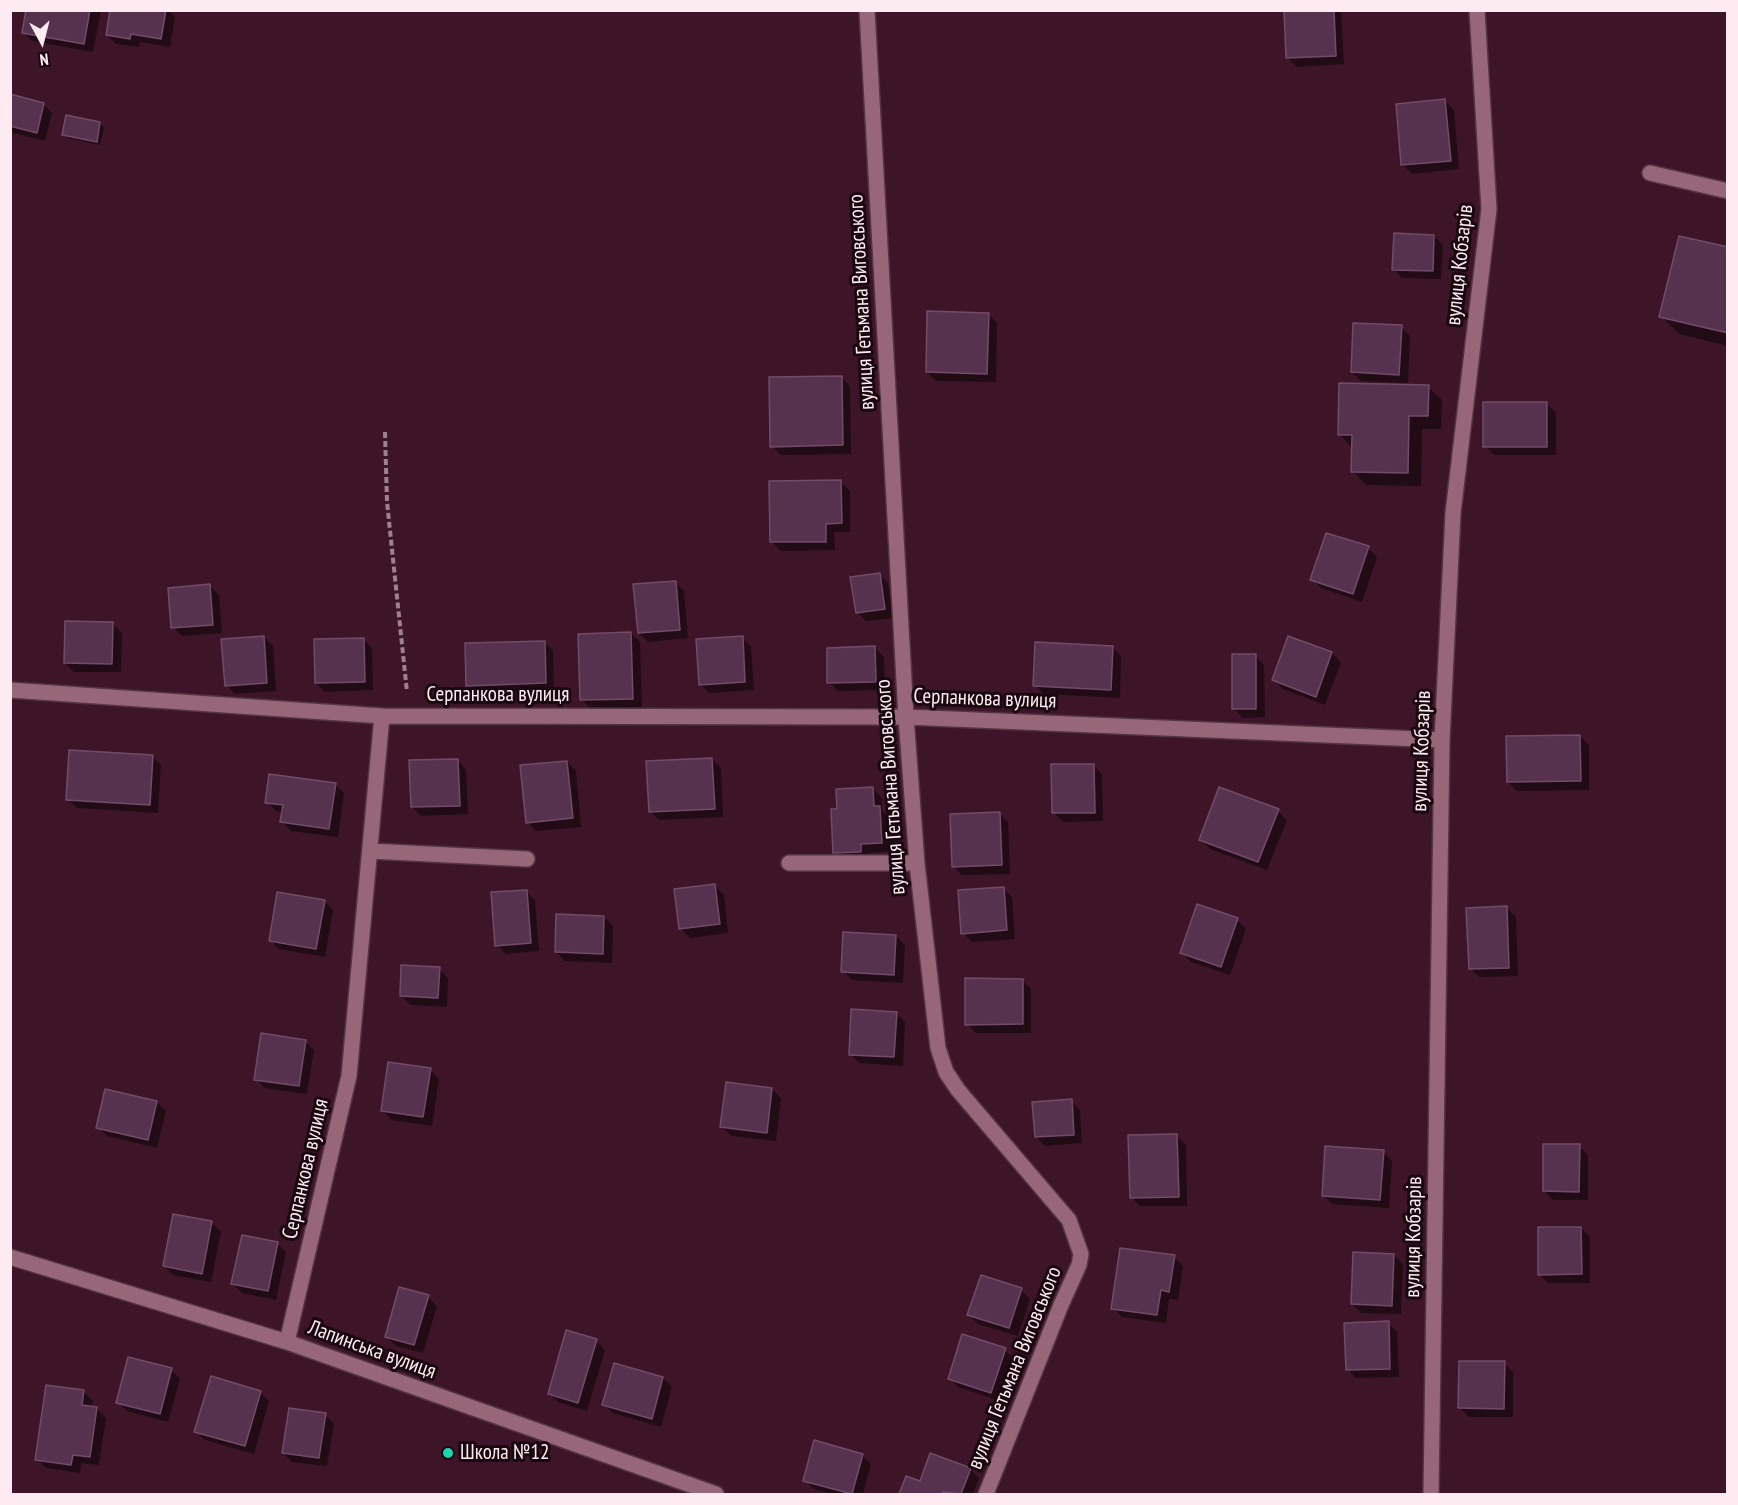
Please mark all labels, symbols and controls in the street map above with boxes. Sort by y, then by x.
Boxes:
north arrow [12,12,72,72]
text: N [39,49,50,70]
street label: вулиця Гетьмана Виговського [844,193,880,411]
street label: вулиця Кобзарів [1441,203,1479,327]
street label: вулиця Гетьмана Виговського [871,678,911,896]
street label: Серпанкова вулиця [427,682,569,708]
street label: Серпанкова вулиця [913,684,1057,714]
street label: вулиця Кобзарів [1407,690,1437,812]
street label: Серпанкова вулиця [278,1097,334,1241]
street label: вулиця Кобзарів [1400,1176,1428,1298]
street label: вулиця Гетьмана Виговського [963,1263,1067,1473]
street label: Лапинська вулиця [305,1315,439,1385]
place label: Школа №12 [460,1440,549,1466]
marker: Школа №12 [441,1446,455,1460]

